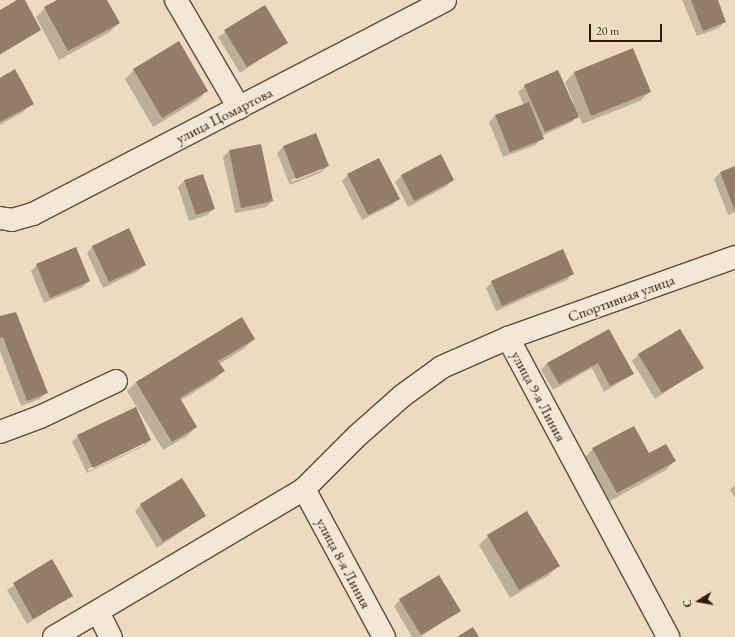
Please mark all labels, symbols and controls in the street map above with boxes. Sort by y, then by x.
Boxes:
scale bar [591,16,664,42]
text: 20 m [596,23,619,39]
street label: улица Цомартова [173,83,275,147]
street label: Спортивная улица [565,270,677,326]
street label: улица 9-я Линия [508,348,570,444]
street label: улица 8-я Линия [313,515,375,611]
north arrow [679,581,719,621]
text: С [680,598,695,608]

